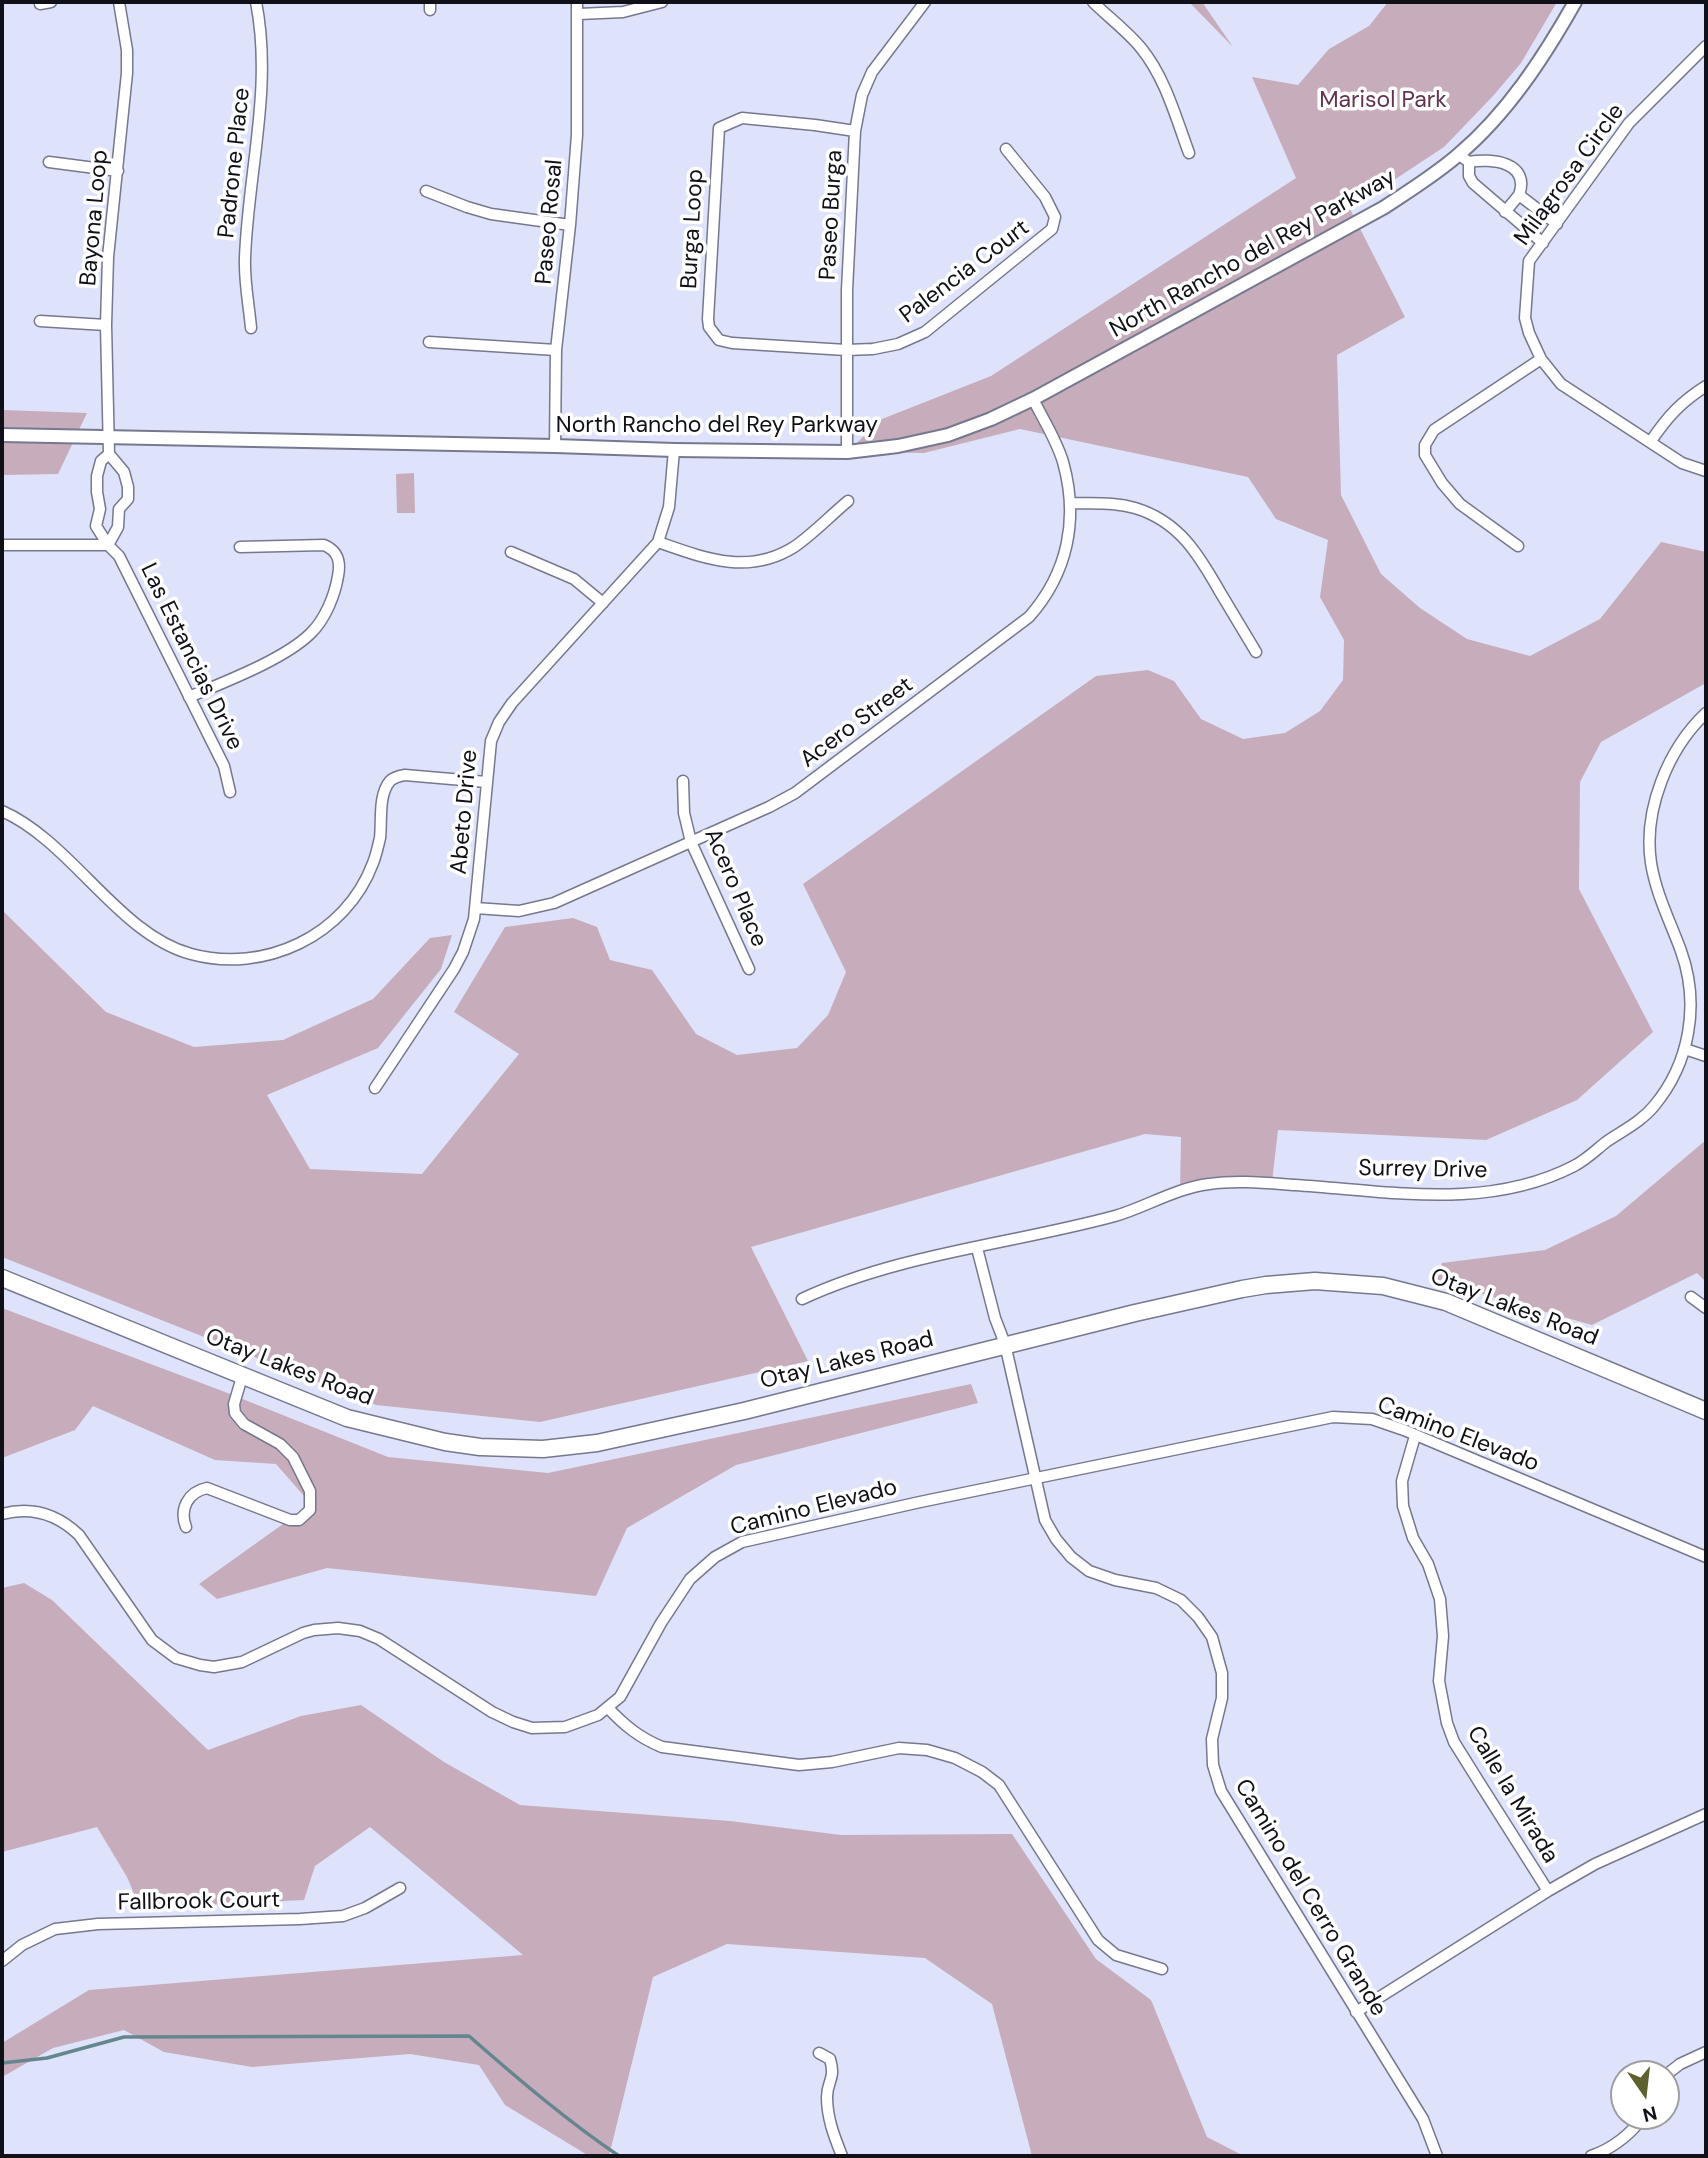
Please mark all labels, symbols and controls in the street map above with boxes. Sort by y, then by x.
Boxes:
street label: Padrone Place [213,86,257,240]
park label: Marisol Park [1319,87,1447,115]
street label: Milagrosa Circle [1509,99,1631,251]
street label: Bayona Loop [75,149,115,287]
street label: Paseo Burga [815,149,849,281]
street label: Paseo Rosal [531,158,569,286]
street label: North Rancho del Rey Parkway [1105,164,1401,344]
street label: Burga Loop [676,168,710,290]
street label: Palencia Court [895,214,1035,330]
street label: North Rancho del Rey Parkway [556,412,878,440]
street label: Las Estancias Drive [134,559,248,755]
street label: Acero Street [795,672,919,774]
street label: Abeto Drive [446,748,484,876]
street label: Acero Place [698,825,772,951]
street label: Surrey Drive [1358,1155,1488,1185]
street label: Otay Lakes Road [1426,1263,1602,1353]
street label: Otay Lakes Road [201,1323,377,1413]
street label: Otay Lakes Road [758,1326,936,1396]
street label: Camino Elevado [1373,1392,1543,1478]
street label: Camino Elevado [728,1474,900,1542]
street label: Calle la Mirada [1460,1721,1564,1869]
street label: Camino del Cerro Grande [1228,1774,1392,2022]
street label: Fallbrook Court [117,1887,281,1917]
north arrow [1610,2060,1680,2130]
text: N [1640,2100,1659,2128]

